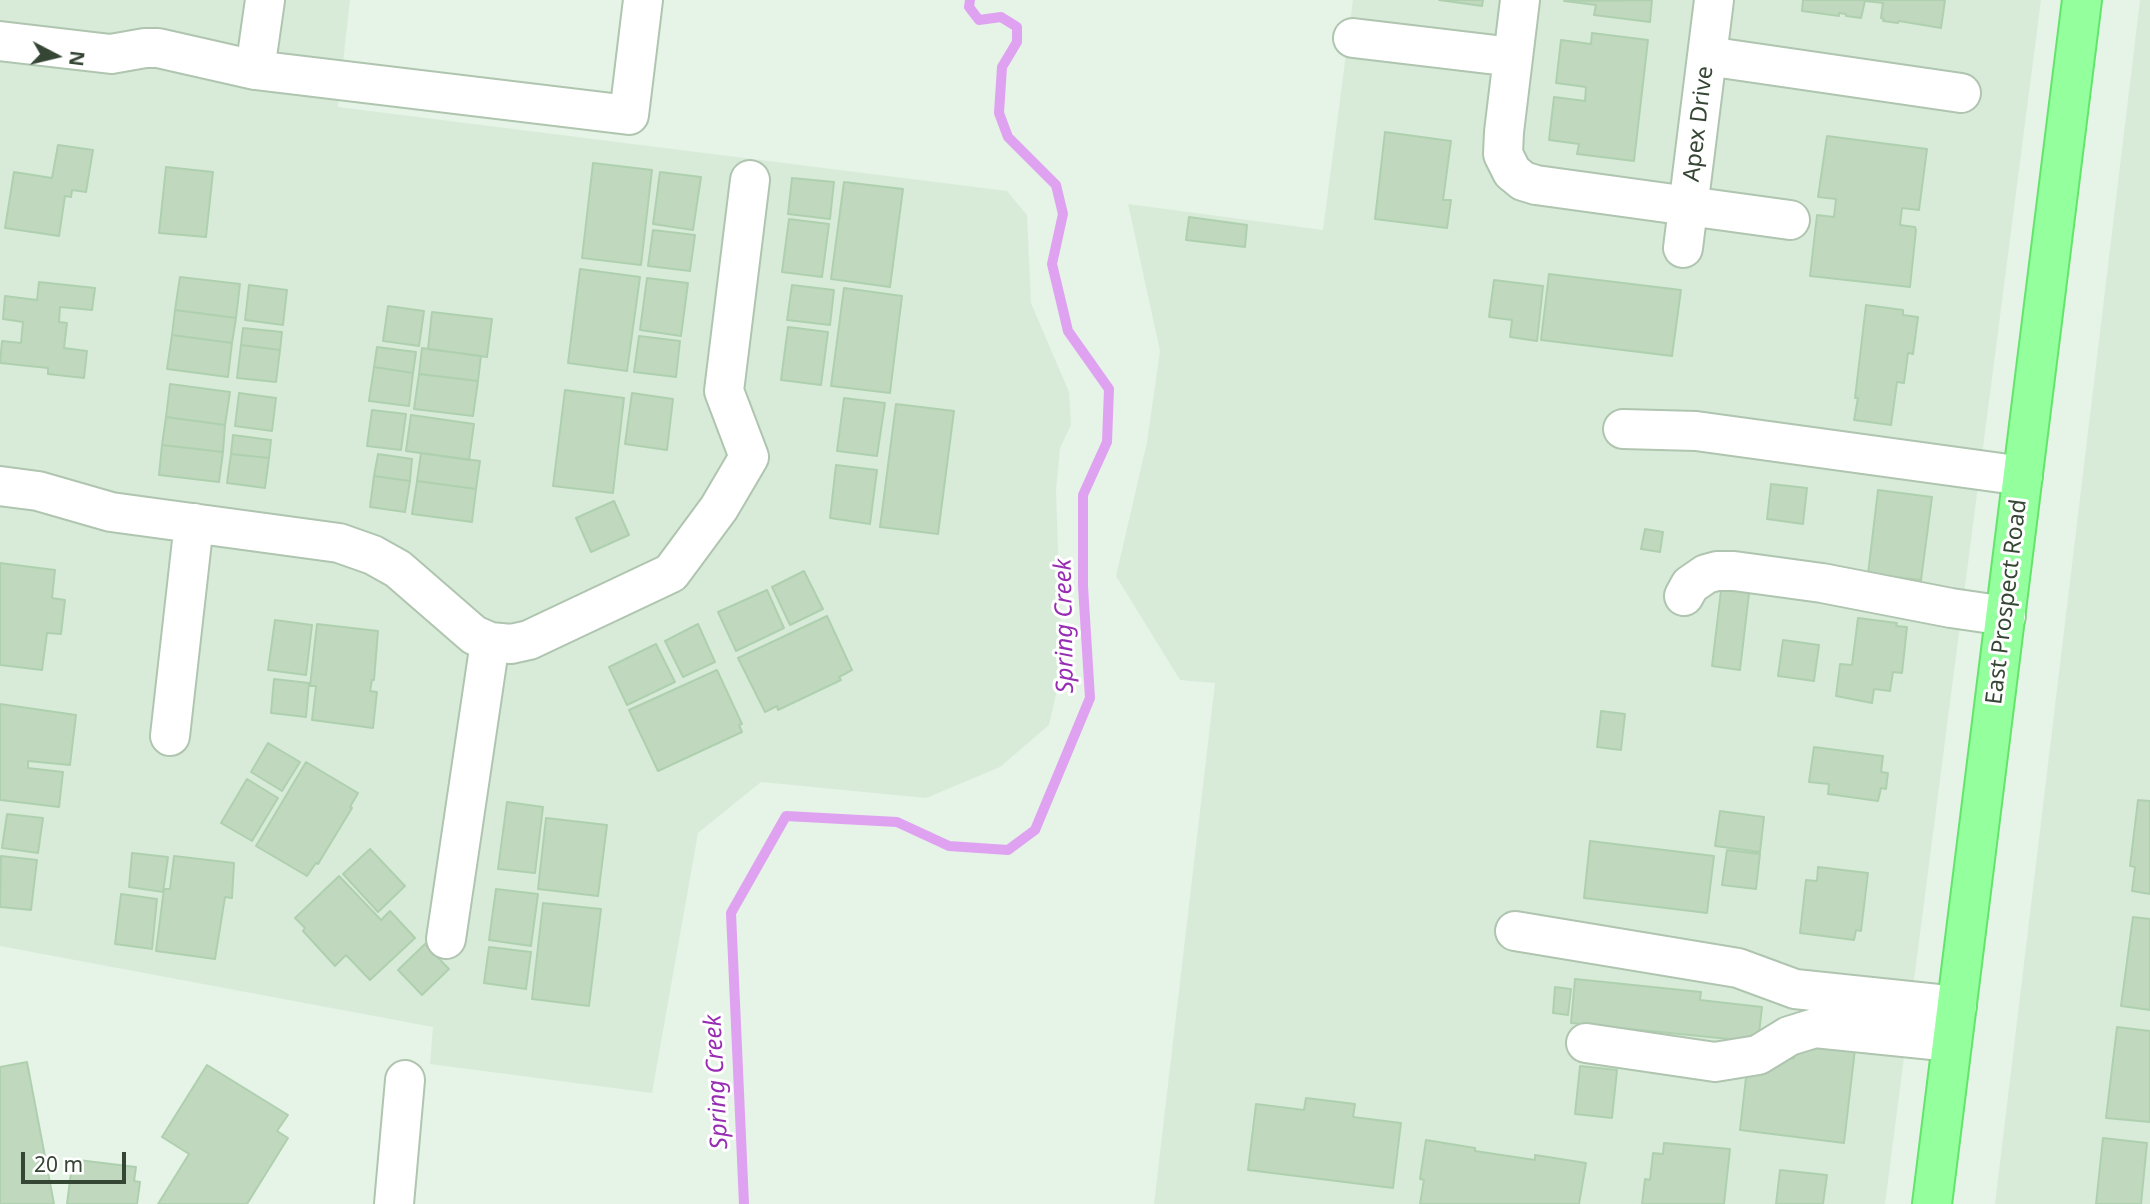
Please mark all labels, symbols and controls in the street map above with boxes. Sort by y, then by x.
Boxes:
north arrow [21,21,91,91]
text: N [63,49,91,68]
street label: Apex Drive [1678,65,1720,183]
street label: East Prospect Road [1981,498,2033,706]
water label: Spring Creek [1049,558,1081,694]
water label: Spring Creek [699,1014,735,1150]
scale bar [24,1138,130,1182]
text: 20 m [34,1150,83,1178]

